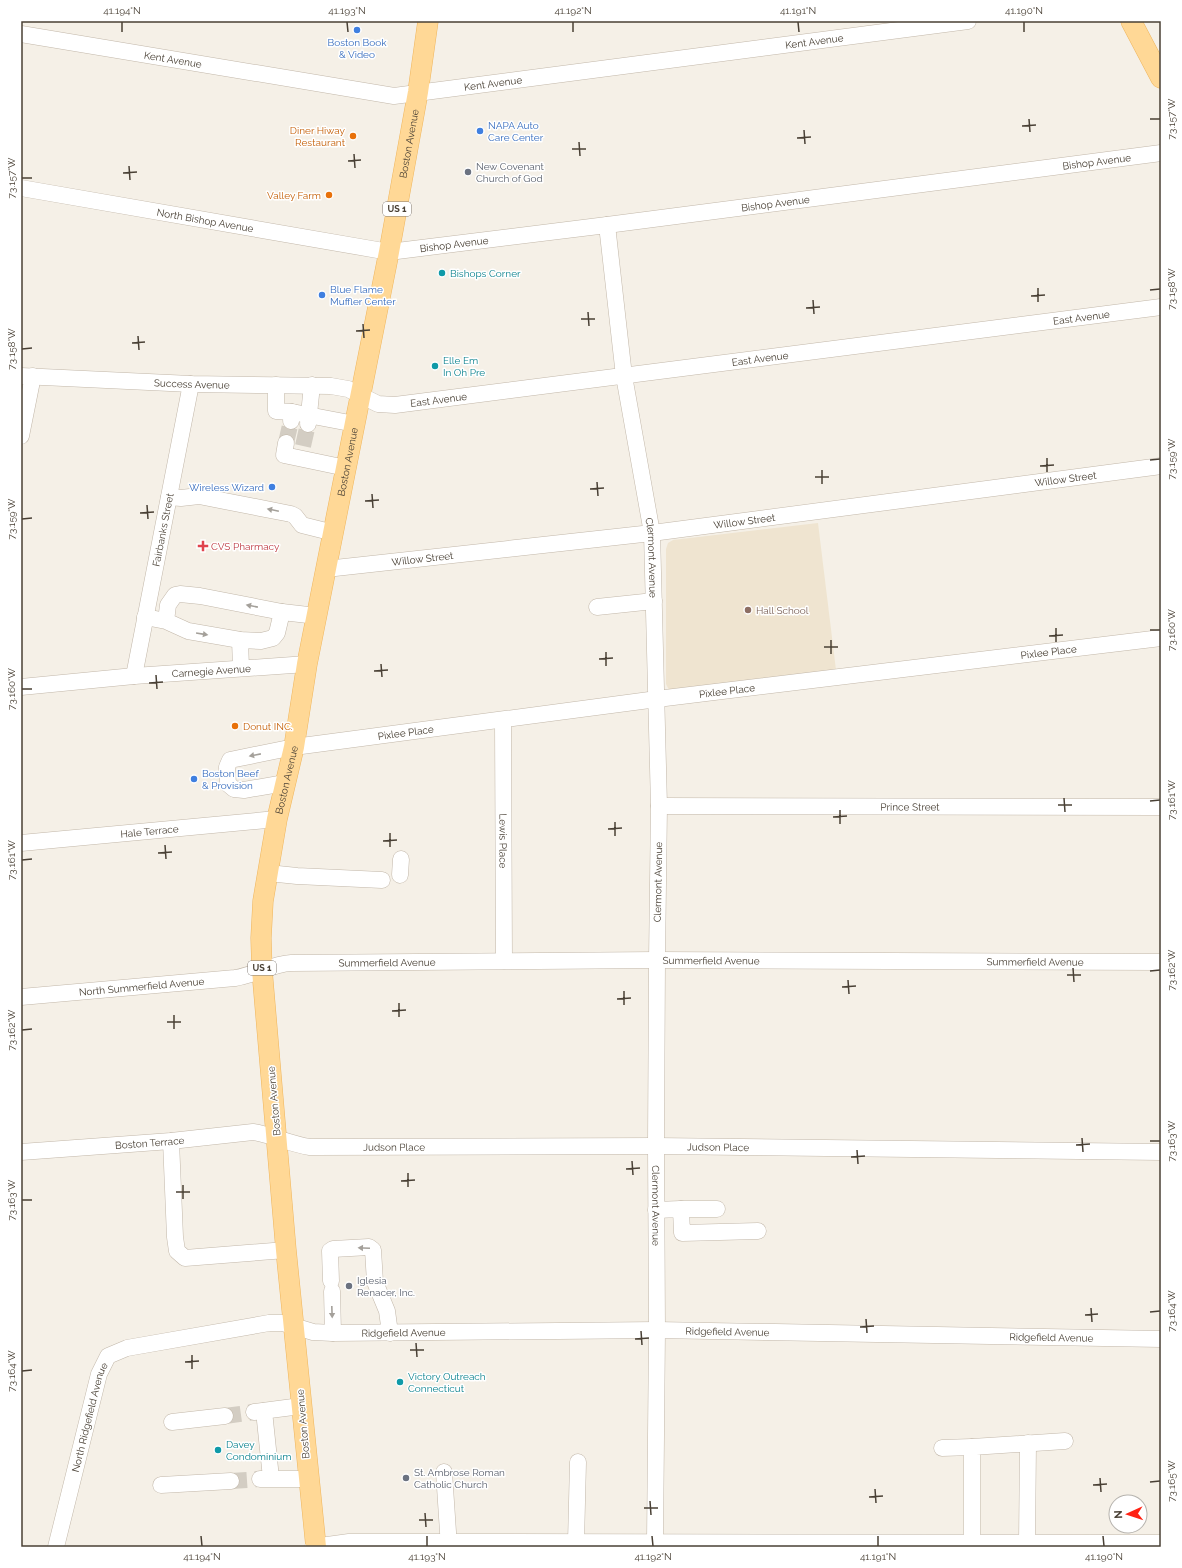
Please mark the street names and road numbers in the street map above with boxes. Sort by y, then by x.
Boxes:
street label: Kent Avenue [785,32,844,50]
street label: Kent Avenue [143,49,203,69]
street label: Kent Avenue [463,74,523,92]
street label: Boston Avenue [397,108,420,179]
street label: Bishop Avenue [1062,151,1132,171]
street label: Bishop Avenue [740,193,810,213]
road number: US 1 [383,202,411,216]
street label: North Bishop Avenue [156,206,255,234]
street label: Bishop Avenue [419,234,489,254]
street label: East Avenue [1052,308,1111,326]
street label: East Avenue [731,349,789,367]
street label: Success Avenue [154,377,230,390]
street label: East Avenue [410,390,468,408]
street label: Boston Avenue [335,426,359,497]
street label: Willow Street [1034,469,1098,488]
street label: Fairbanks Street [150,492,175,567]
street label: Willow Street [713,511,776,530]
street label: Clermont Avenue [644,517,659,598]
street label: Willow Street [391,549,455,567]
street label: Pixlee Place [1020,643,1077,660]
street label: Carnegie Avenue [171,662,251,679]
street label: Pixlee Place [698,682,756,699]
street label: Pixlee Place [377,723,434,741]
street label: Boston Avenue [273,744,300,815]
street label: Prince Street [880,801,940,812]
street label: Lewis Place [498,813,509,869]
street label: Hale Terrace [120,823,179,839]
street label: Clermont Avenue [652,842,664,922]
street label: Summerfield Avenue [662,955,760,966]
street label: Summerfield Avenue [338,956,436,968]
street label: Summerfield Avenue [986,956,1084,967]
road number: US 1 [248,961,276,975]
street label: North Summerfield Avenue [78,975,205,997]
street label: Boston Avenue [265,1066,283,1136]
street label: Boston Terrace [115,1134,185,1151]
street label: Judson Place [363,1141,425,1152]
street label: Judson Place [687,1141,749,1153]
street label: Clermont Avenue [651,1165,662,1246]
street label: Ridgefield Avenue [685,1325,770,1338]
street label: Ridgefield Avenue [361,1326,446,1338]
street label: Ridgefield Avenue [1009,1331,1094,1343]
street label: North Ridgefield Avenue [69,1360,109,1473]
street label: Boston Avenue [294,1389,312,1459]

